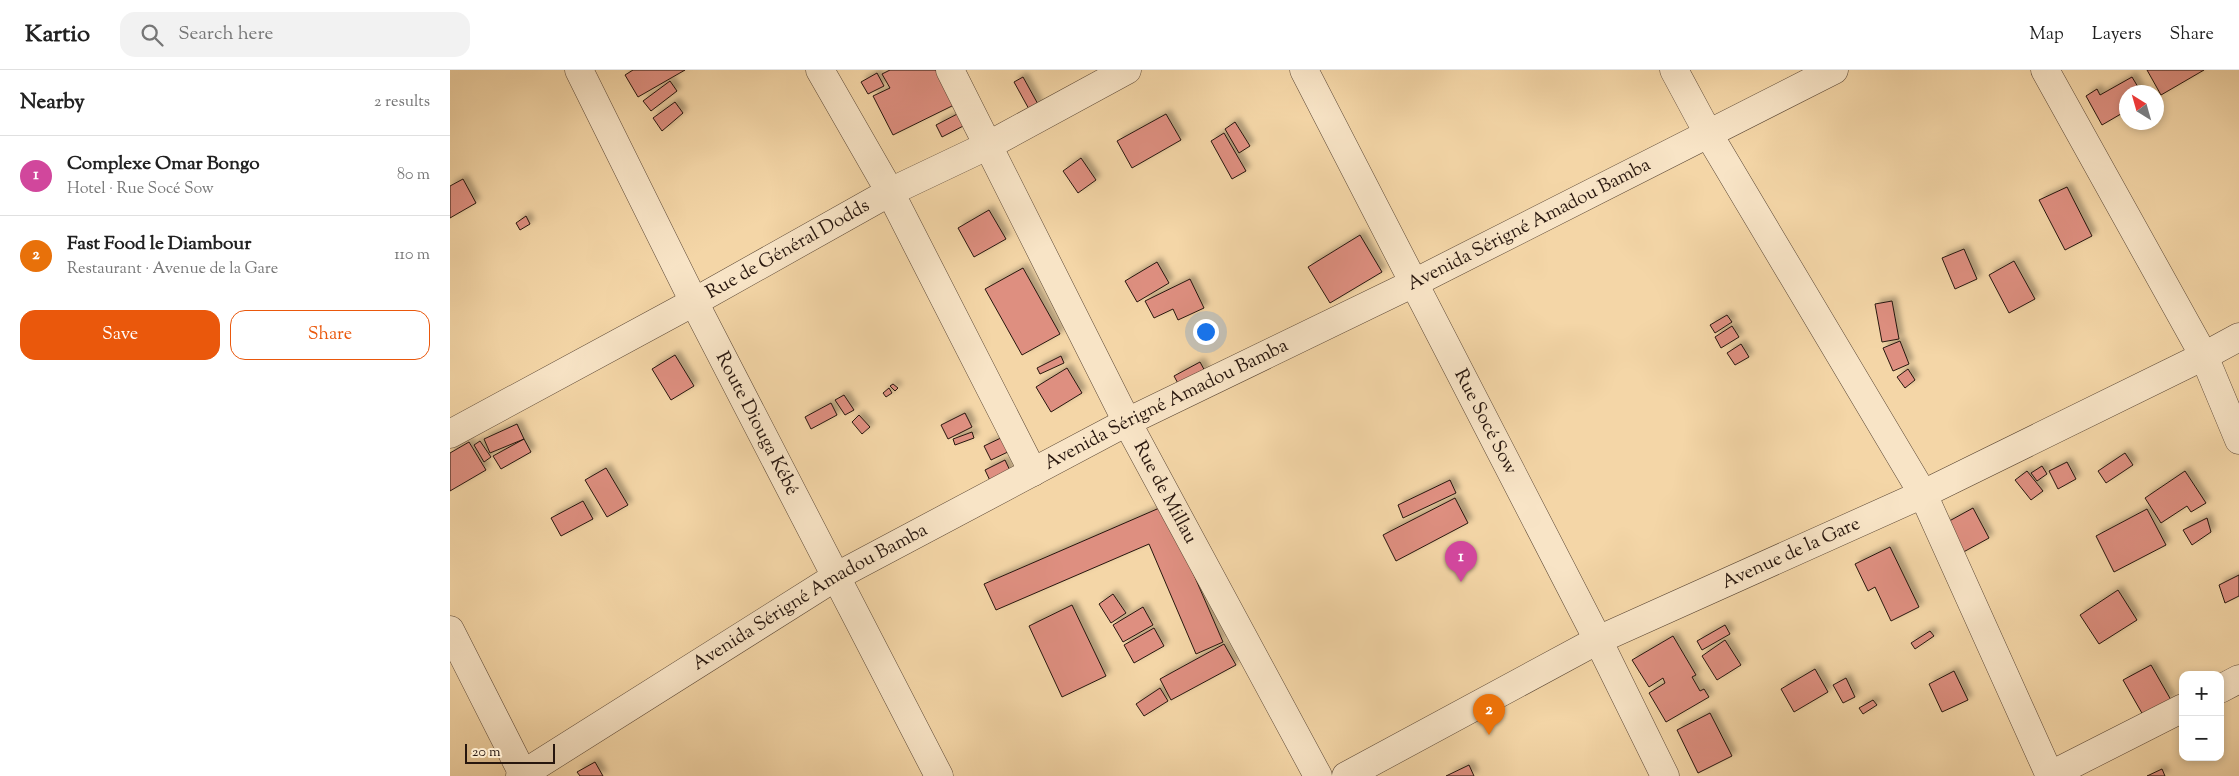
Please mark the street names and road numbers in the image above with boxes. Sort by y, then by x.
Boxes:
street label: Avenida Sérigné Amadou Bamba [1403,152,1656,298]
street label: Rue de Général Dodds [701,192,875,306]
street label: Avenida Sérigné Amadou Bamba [1039,332,1293,477]
street label: Route Diouga Kébé [709,347,805,501]
street label: Rue Socé Sow [1447,364,1524,480]
street label: Rue de Millau [1126,436,1204,549]
street label: Avenue de la Gare [1717,510,1865,596]
street label: Avenida Sérigné Amadou Bamba [687,517,933,677]

